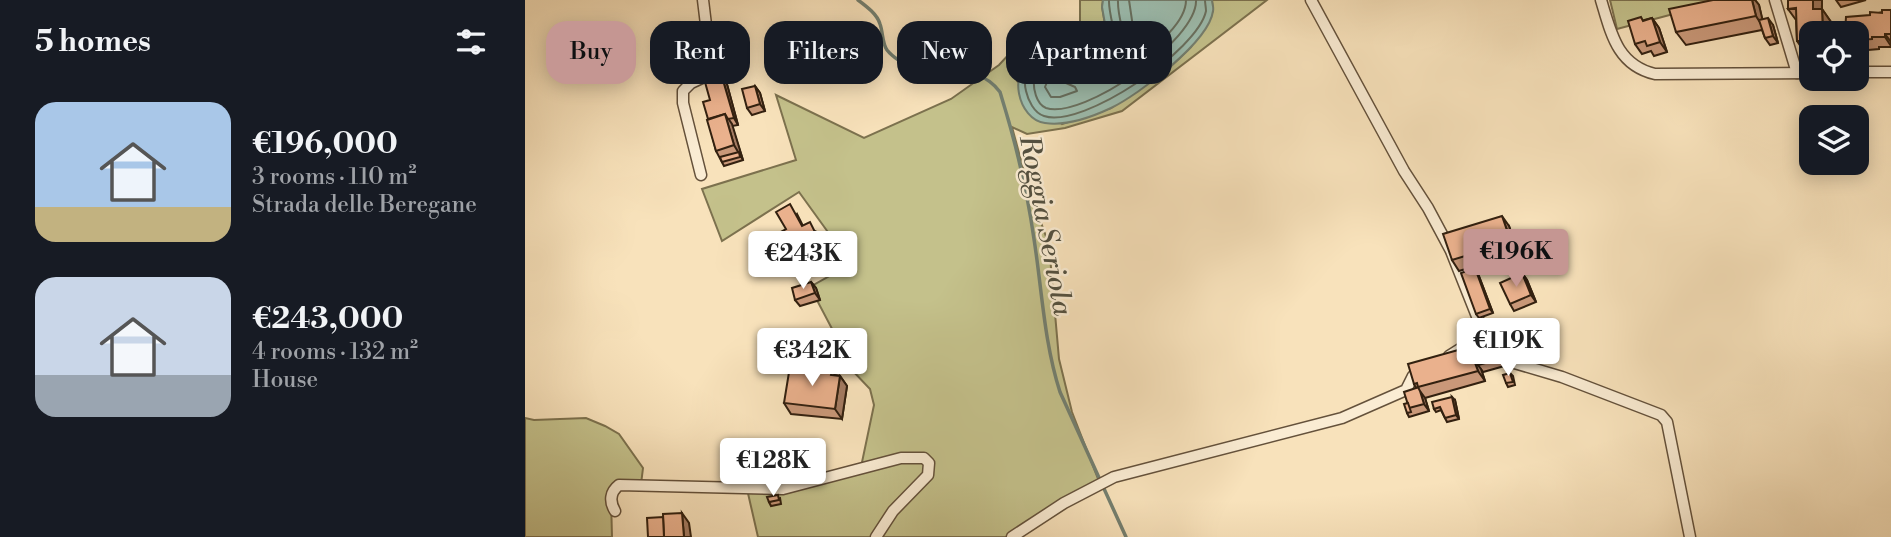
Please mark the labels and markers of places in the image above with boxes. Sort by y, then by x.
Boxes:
pin: €196K [1467,230,1565,289]
pin: €243K [754,232,852,291]
pin: €119K [1459,318,1557,378]
pin: €342K [763,328,861,388]
pin: €128K [724,438,822,498]

